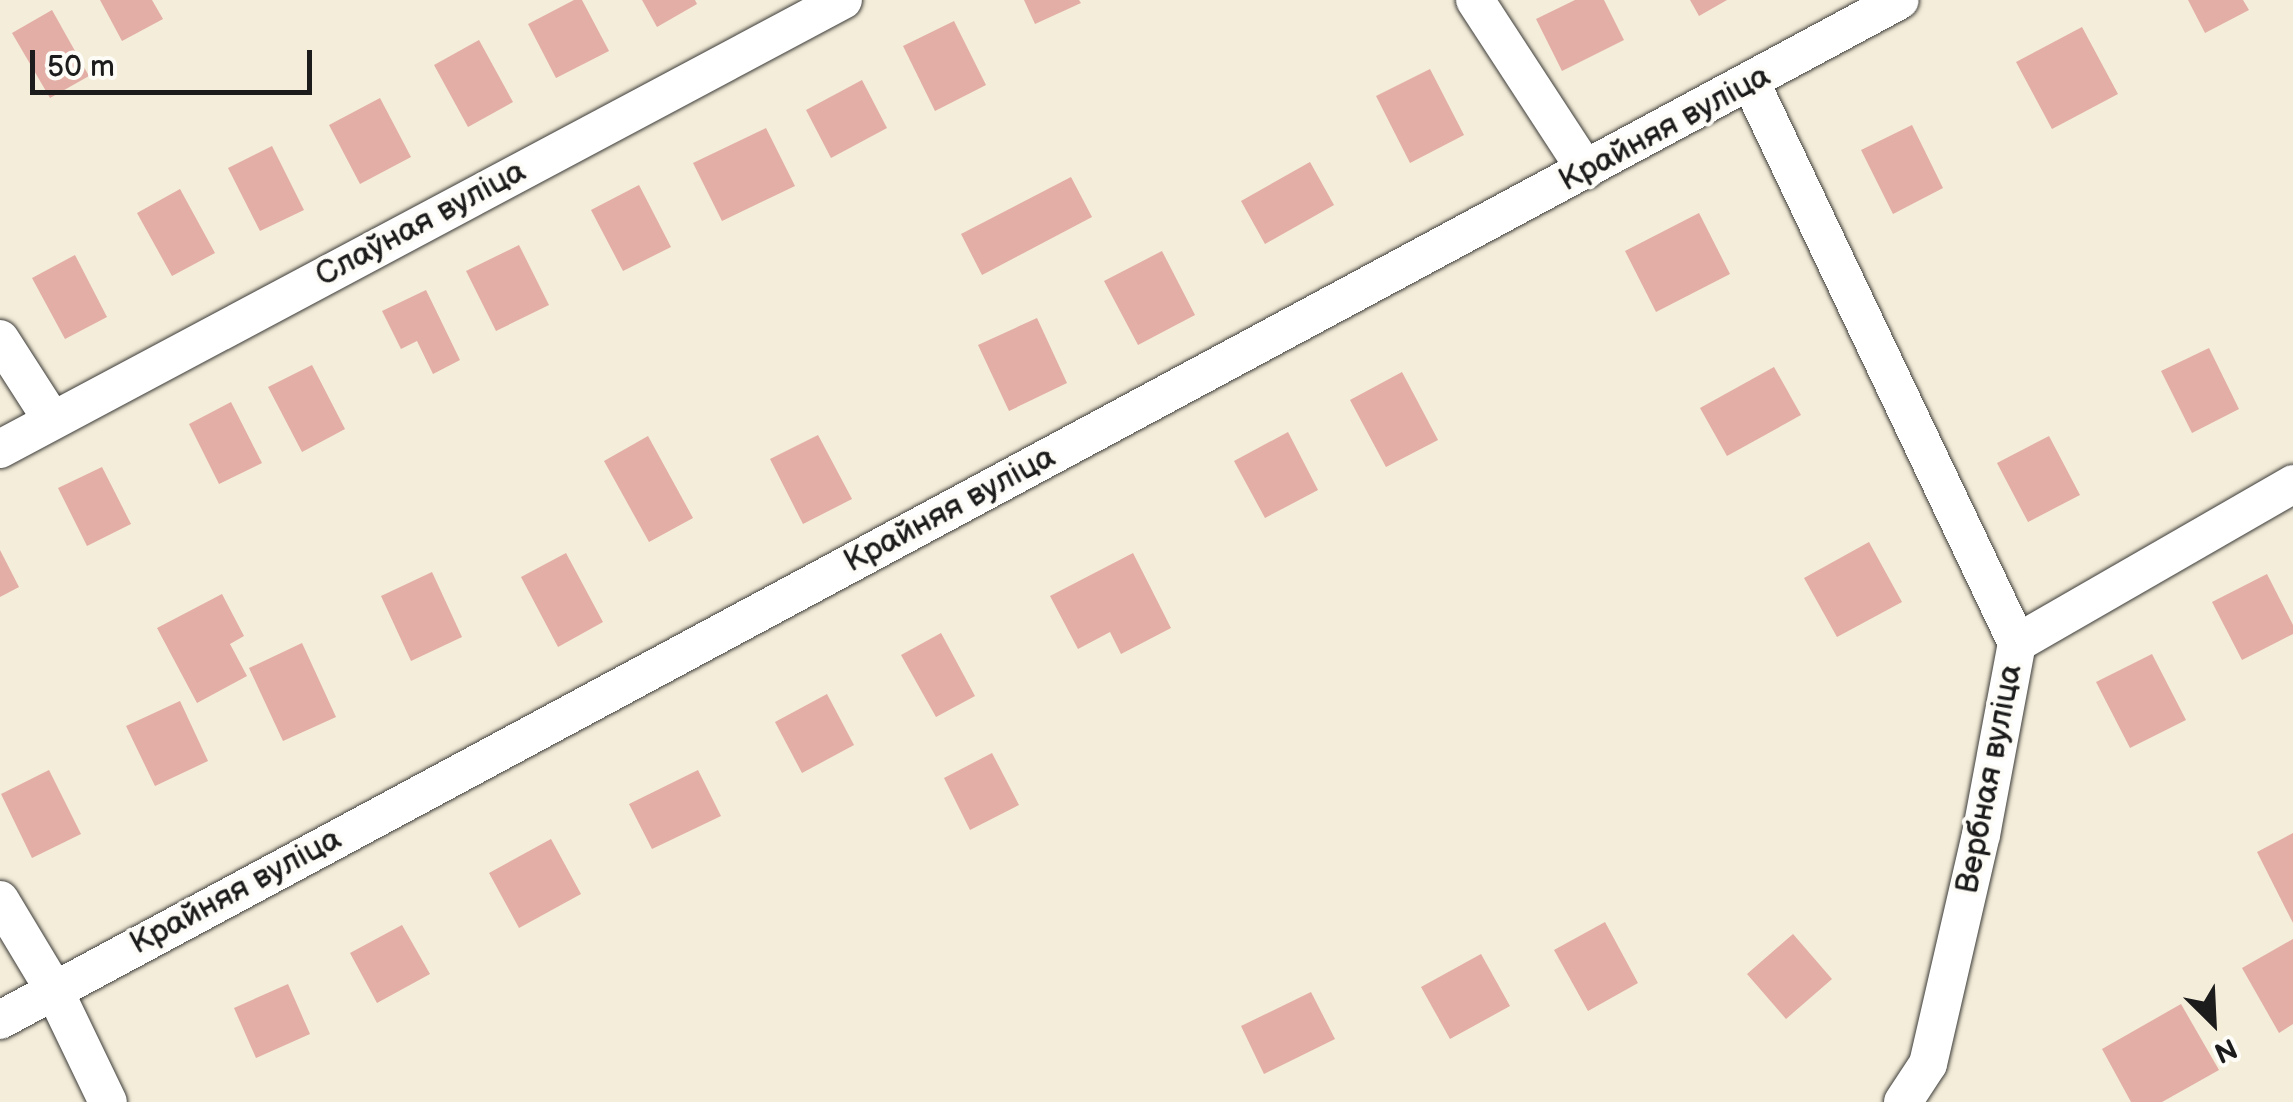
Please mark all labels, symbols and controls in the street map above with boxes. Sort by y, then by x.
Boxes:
scale bar [35,30,318,92]
text: 50 m [47,49,115,85]
street label: Крайняя вуліца [1553,57,1777,201]
street label: Слаўная вуліца [309,153,533,295]
street label: Крайняя вуліца [838,438,1062,582]
street label: Вербная вуліца [1949,661,2031,897]
street label: Крайняя вуліца [124,820,348,964]
north arrow [2163,972,2263,1072]
text: N [2209,1031,2242,1069]

